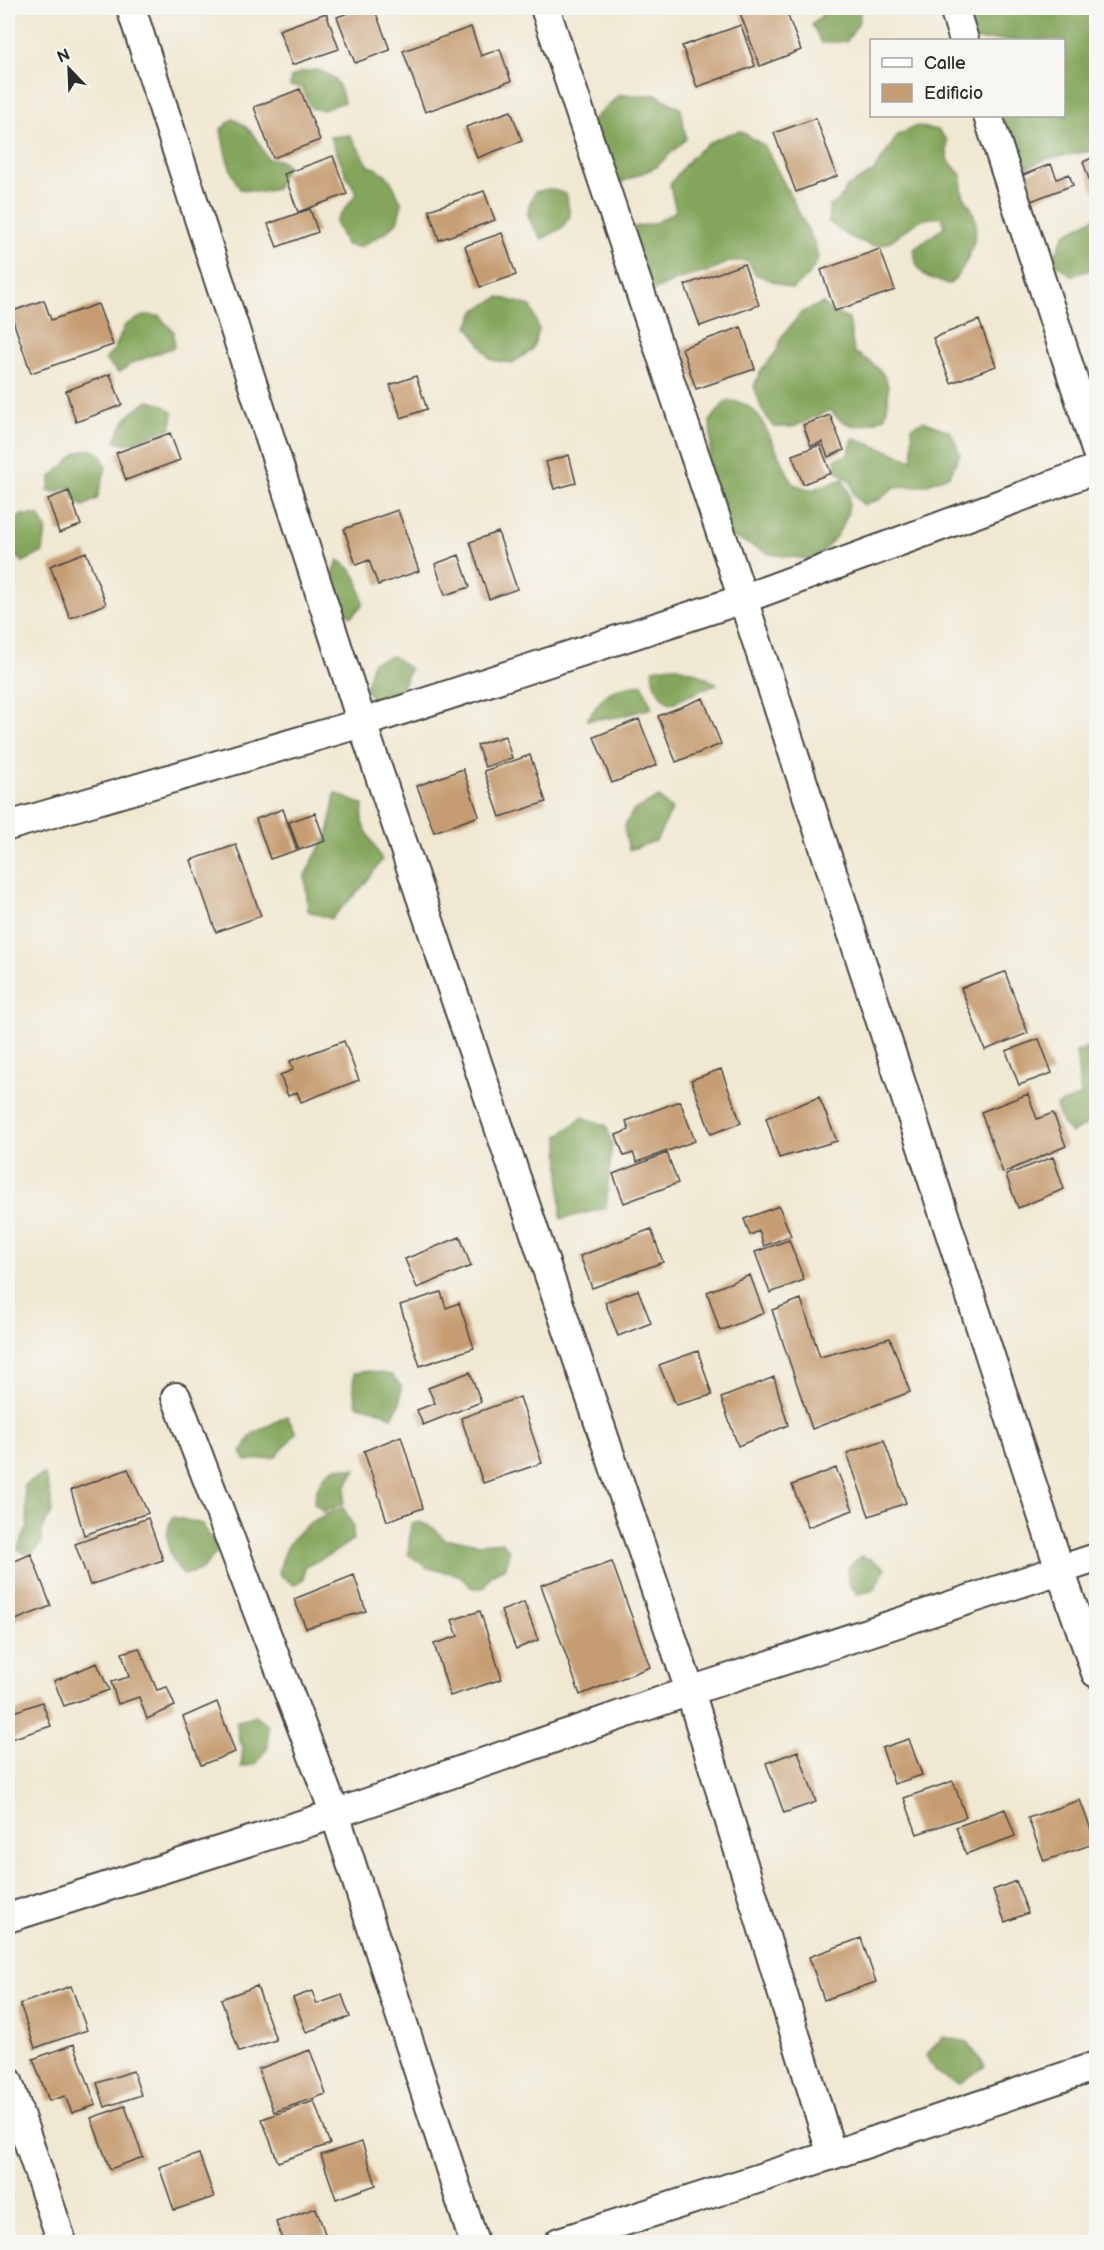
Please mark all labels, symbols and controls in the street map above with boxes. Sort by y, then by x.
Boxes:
north arrow [39,39,99,99]
legend [870,39,1065,117]
text: N [54,45,73,68]
text: Calle [924,53,966,74]
text: Edificio [924,83,983,104]

